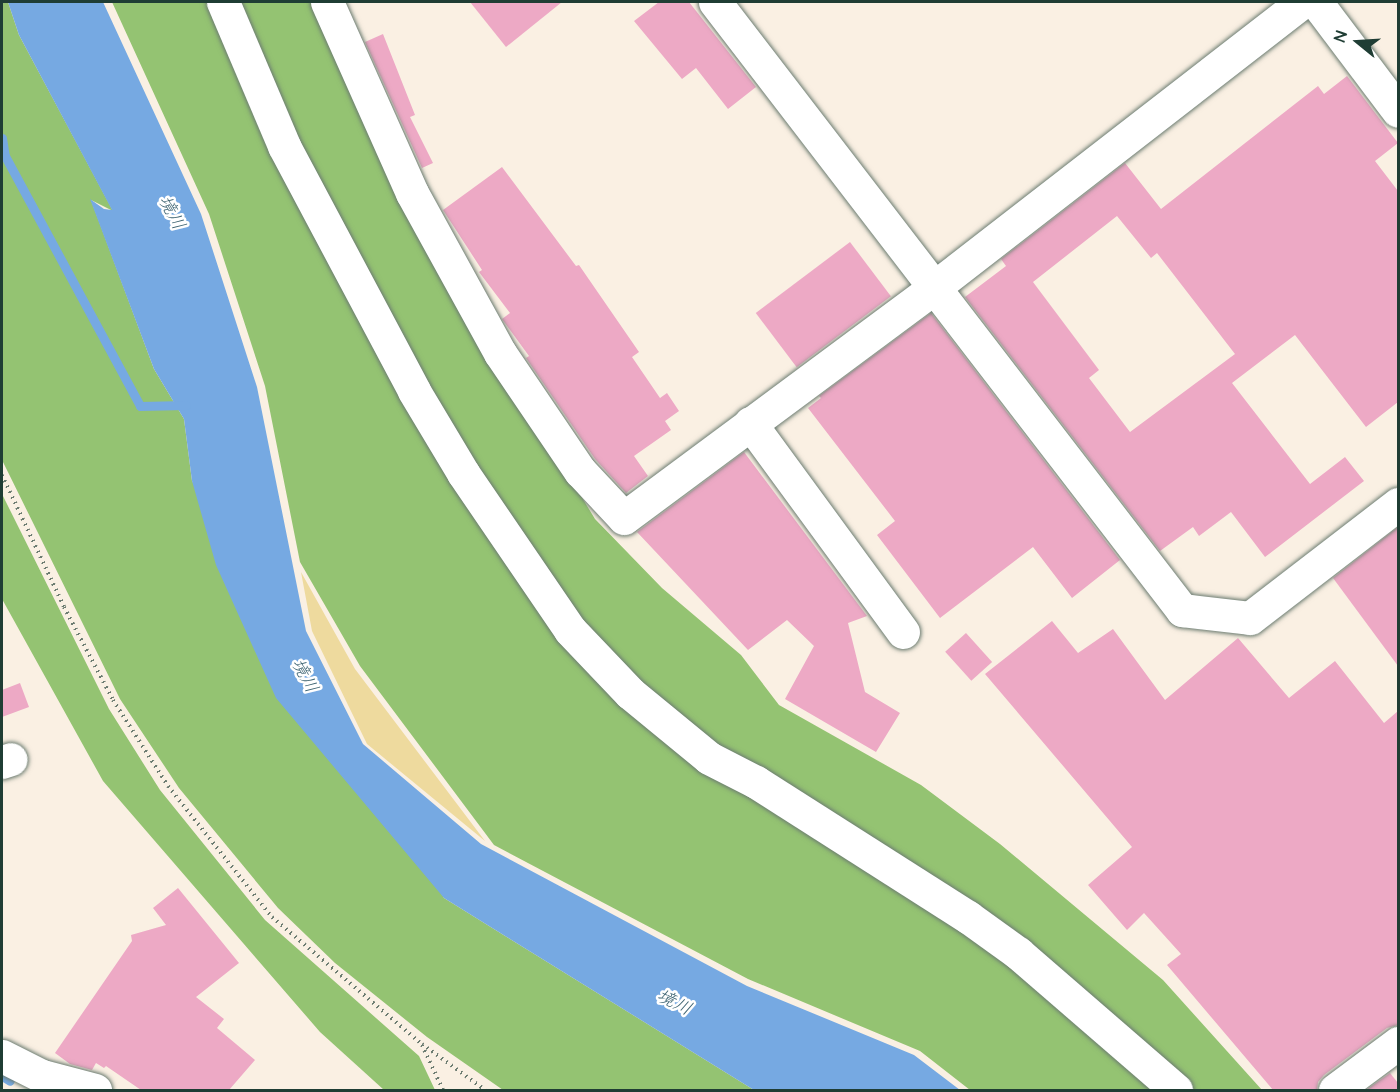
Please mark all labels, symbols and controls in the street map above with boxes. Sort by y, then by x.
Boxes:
north arrow [1328,12,1388,72]
text: N [1329,28,1353,45]
water label: 境川 [153,192,189,234]
water label: 境川 [286,655,322,697]
water label: 境川 [653,985,695,1021]

